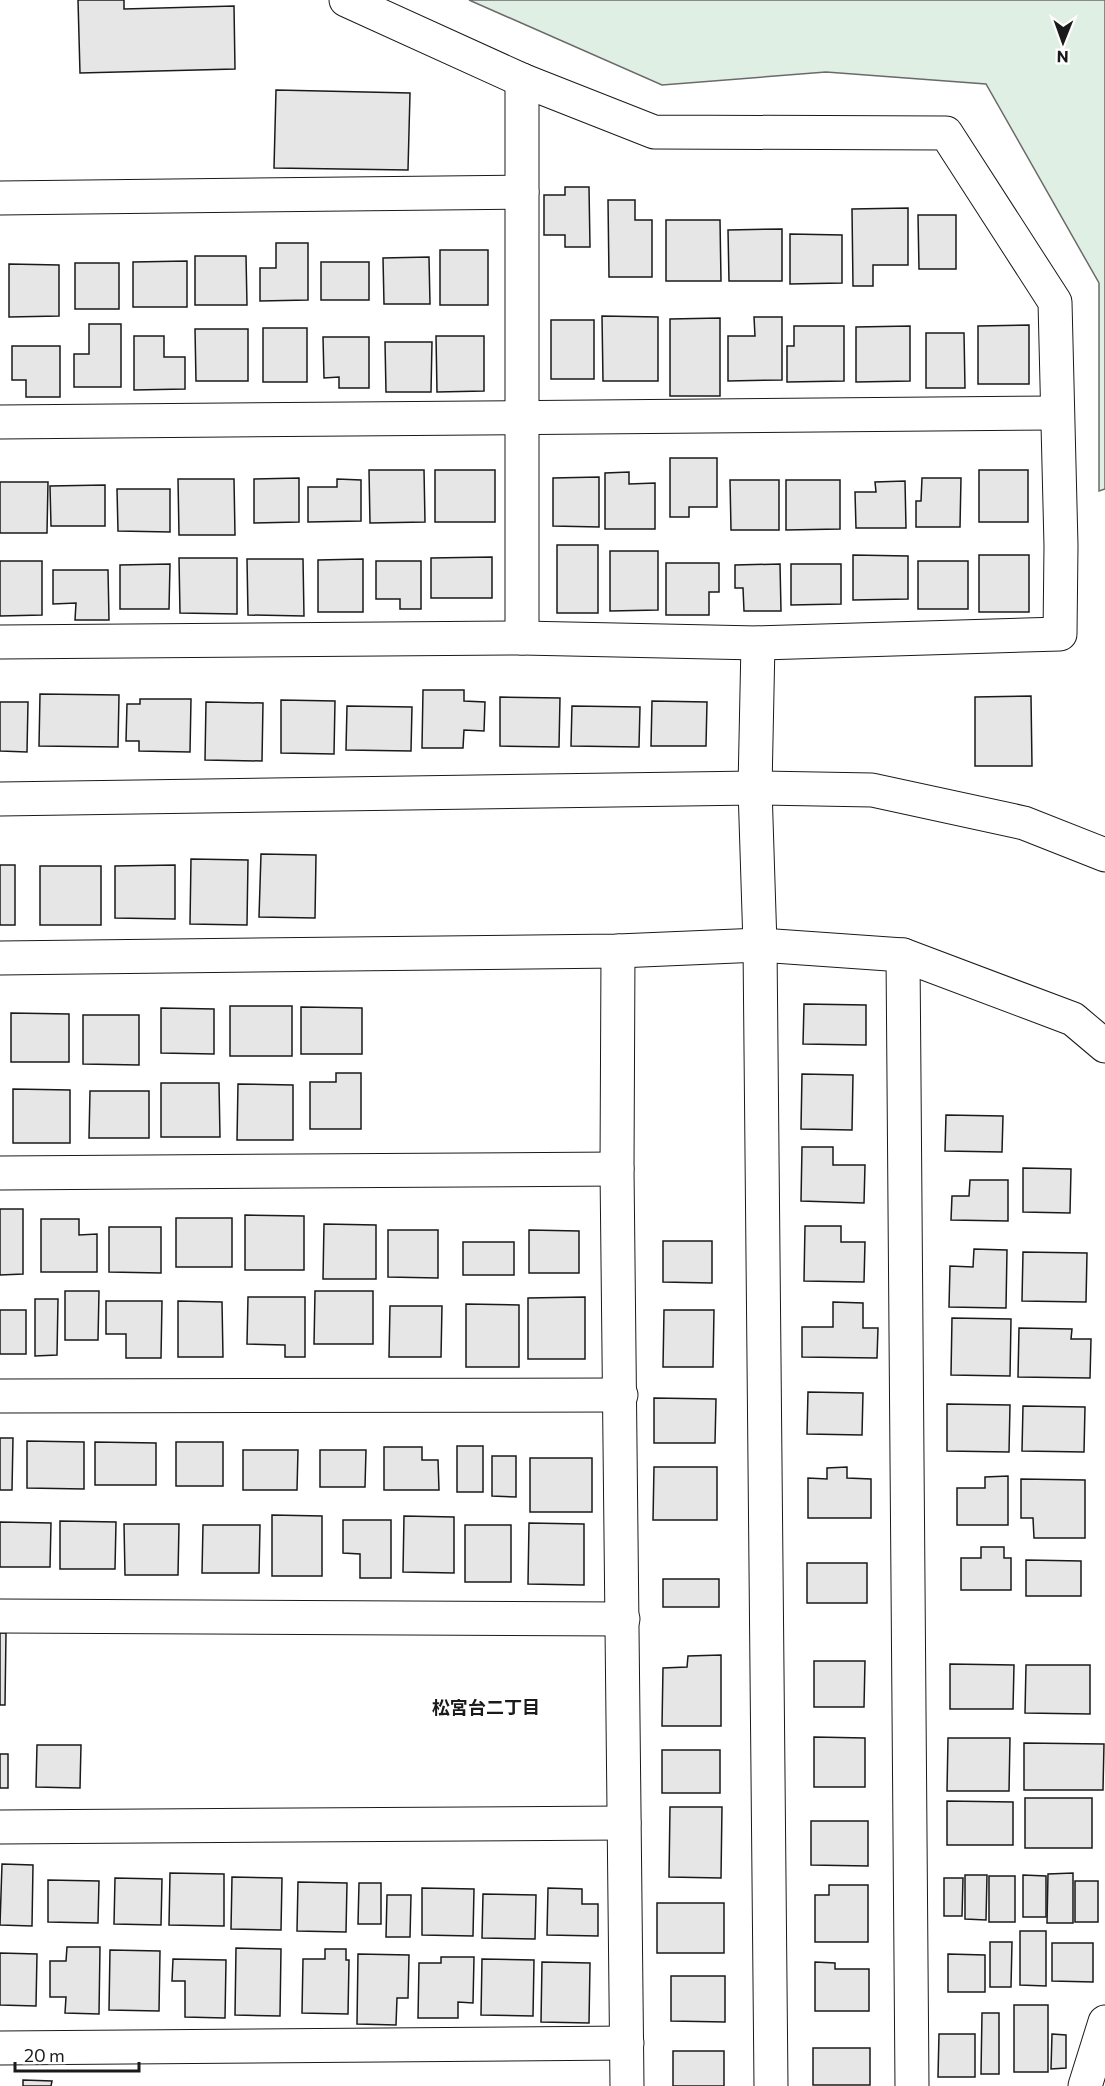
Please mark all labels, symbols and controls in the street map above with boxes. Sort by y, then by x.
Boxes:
north arrow [1033,12,1093,72]
text: N [1057,48,1069,67]
district label: 松宮台二丁目 [432,1696,540,1718]
scale bar [15,2035,140,2073]
text: 20 m [24,2044,65,2066]

